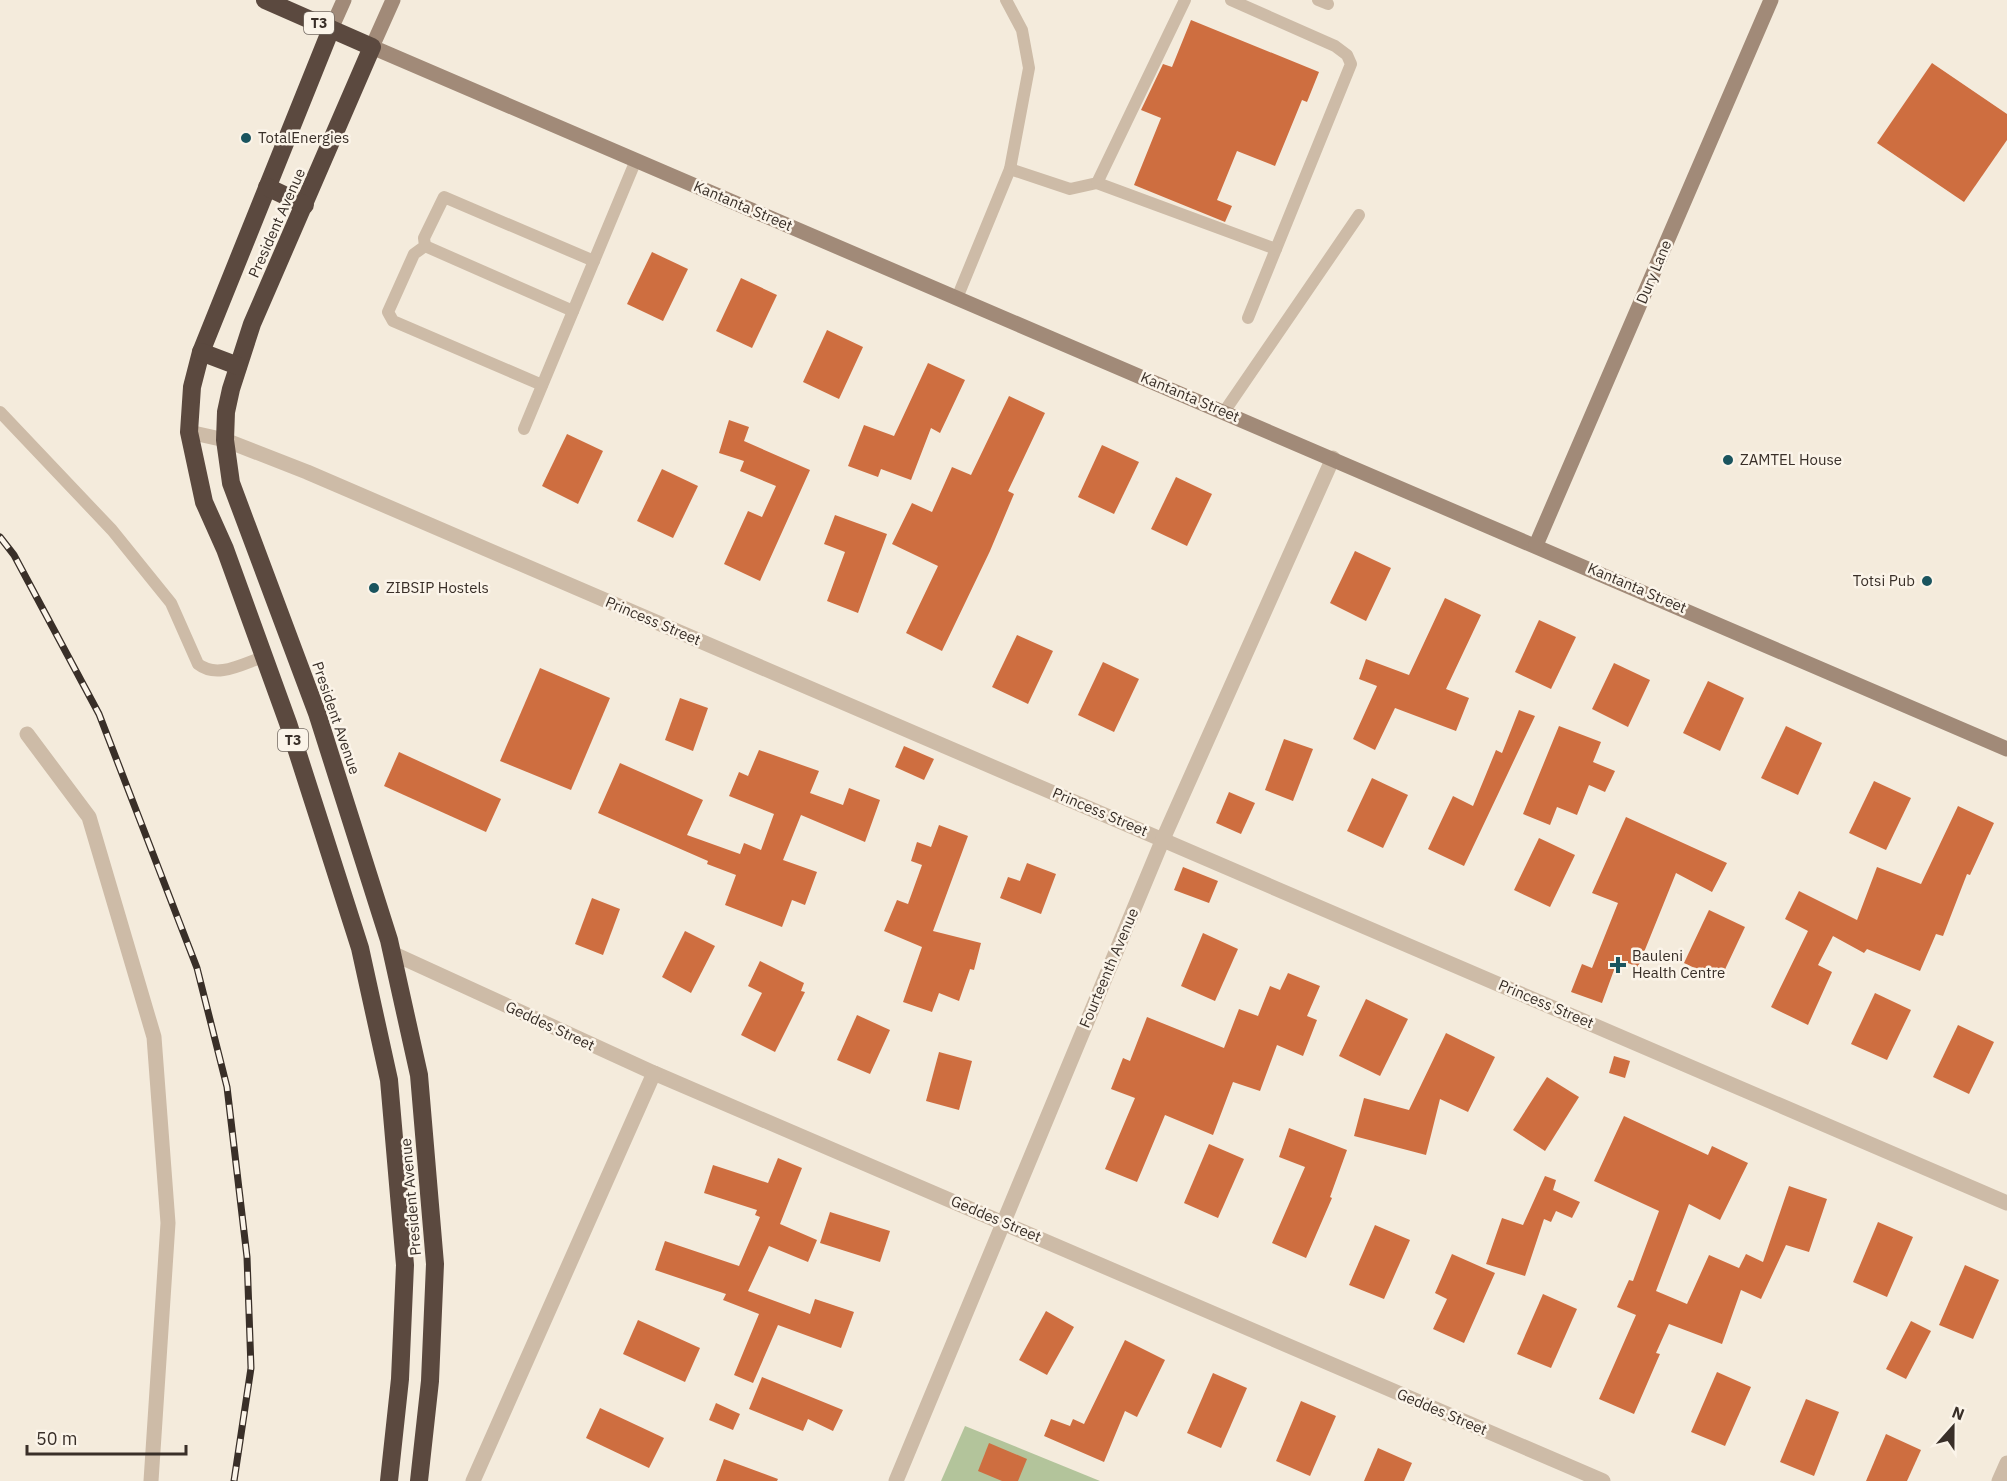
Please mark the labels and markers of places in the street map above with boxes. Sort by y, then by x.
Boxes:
place label: TotalEnergies [258,128,349,147]
marker: TotalEnergies [239,131,253,145]
place label: ZAMTEL House [1740,450,1842,469]
marker: ZAMTEL House [1721,453,1735,467]
place label: Totsi Pub [1853,571,1915,590]
marker: Totsi Pub [1920,574,1934,588]
place label: ZIBSIP Hostels [386,578,489,597]
marker: ZIBSIP Hostels [367,581,381,595]
place label: Bauleni Health Centre [1632,946,1725,982]
marker: Bauleni Health Centre [1609,956,1627,974]

